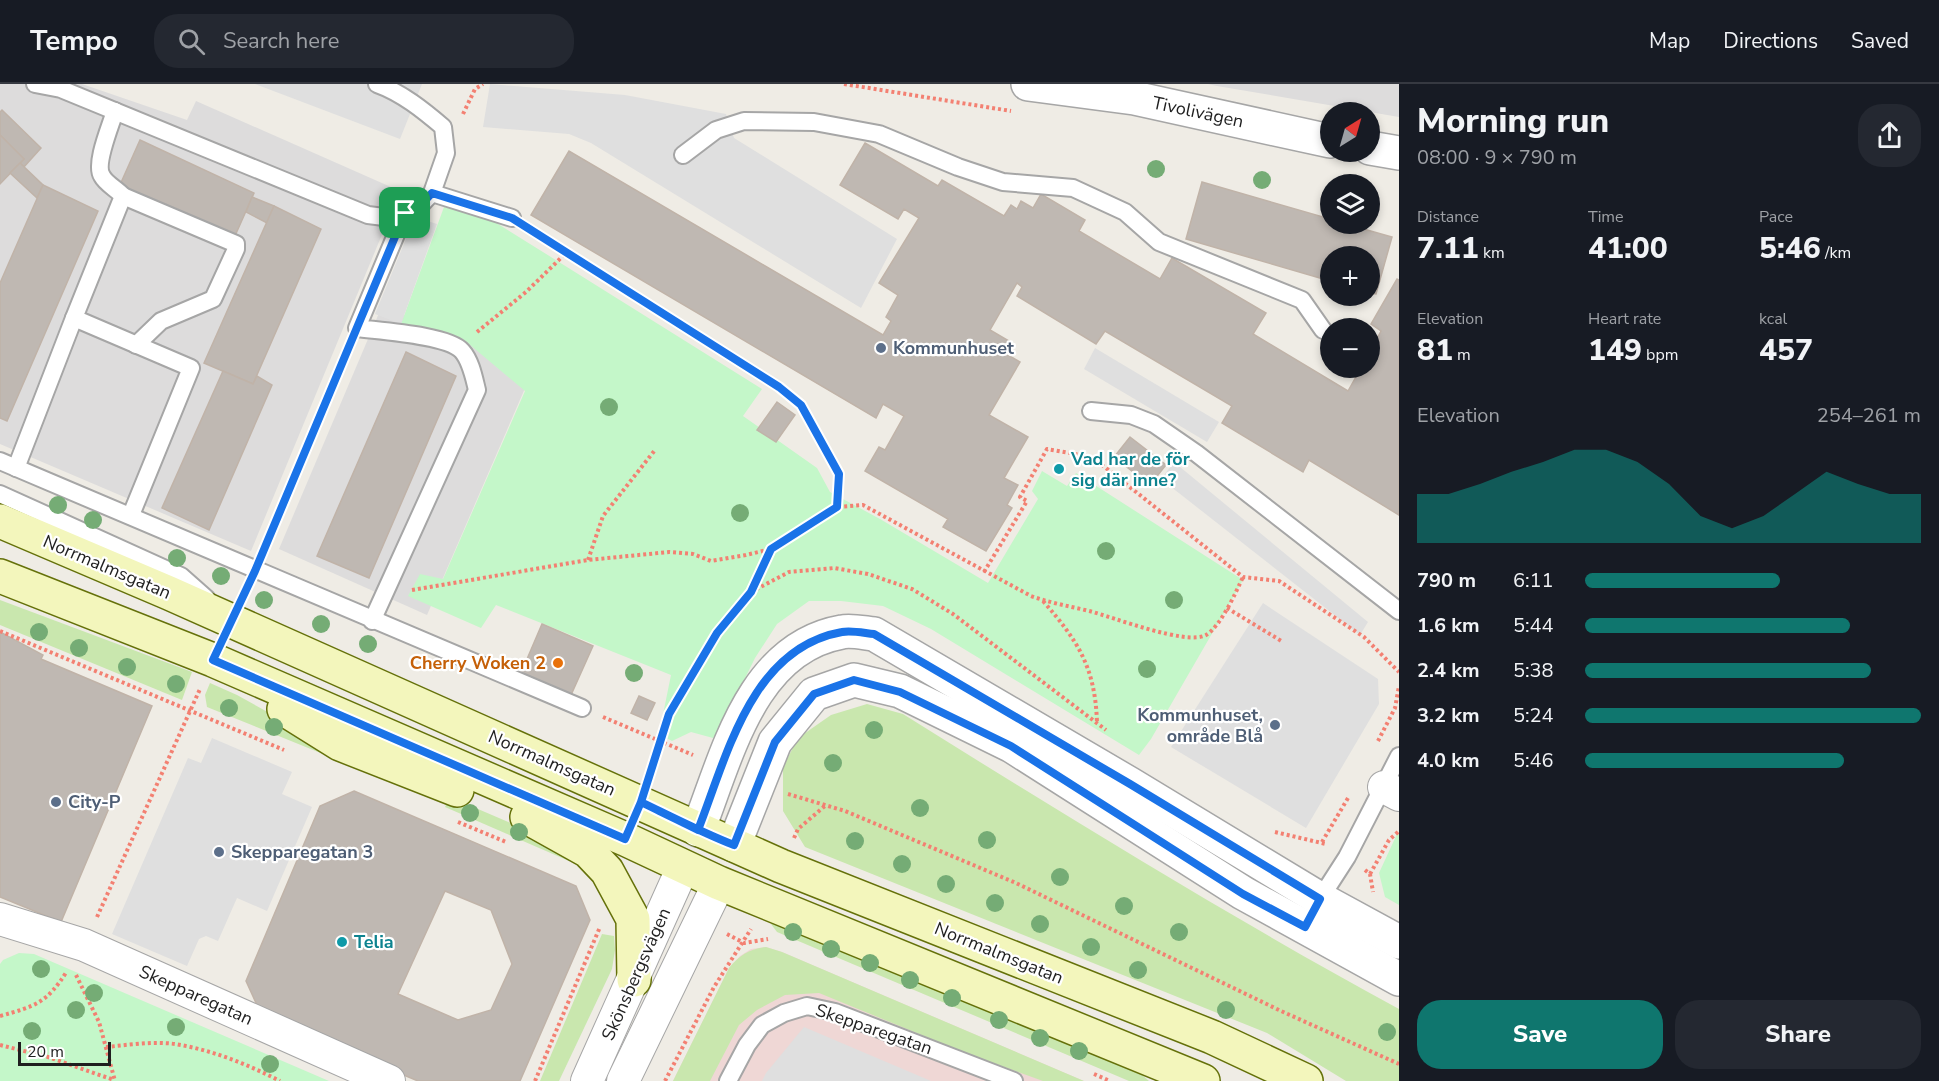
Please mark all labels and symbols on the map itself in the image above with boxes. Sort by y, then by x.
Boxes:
street label: Tivolivägen [1150,91,1246,133]
north arrow [1320,102,1380,162]
pin [379,187,430,238]
place label: Kommunhuset [893,336,1014,360]
marker: Kommunhuset [874,341,888,355]
place label: Vad har de för sig där inne? [1070,447,1190,492]
marker: Vad har de för sig där inne? [1052,462,1066,476]
street label: Norrmalmsgatan [39,529,175,605]
place label: Cherry Woken 2 [410,651,546,675]
marker: Cherry Woken 2 [551,656,565,670]
place label: Kommunhuset, område Blå [1137,703,1263,748]
marker: Kommunhuset, område Blå [1268,718,1282,732]
street label: Norrmalmsgatan [485,724,619,802]
place label: City-P [68,790,121,814]
marker: City-P [49,795,63,809]
place label: Skepparegatan 3 [231,840,373,864]
marker: Skepparegatan 3 [212,845,226,859]
street label: Skönsbergsvägen [596,904,676,1044]
street label: Norrmalmsgatan [931,916,1067,990]
place label: Telia [354,930,394,954]
marker: Telia [335,935,349,949]
street label: Skepparegatan [135,959,257,1031]
street label: Skepparegatan [812,998,936,1060]
scale bar [18,1039,111,1066]

